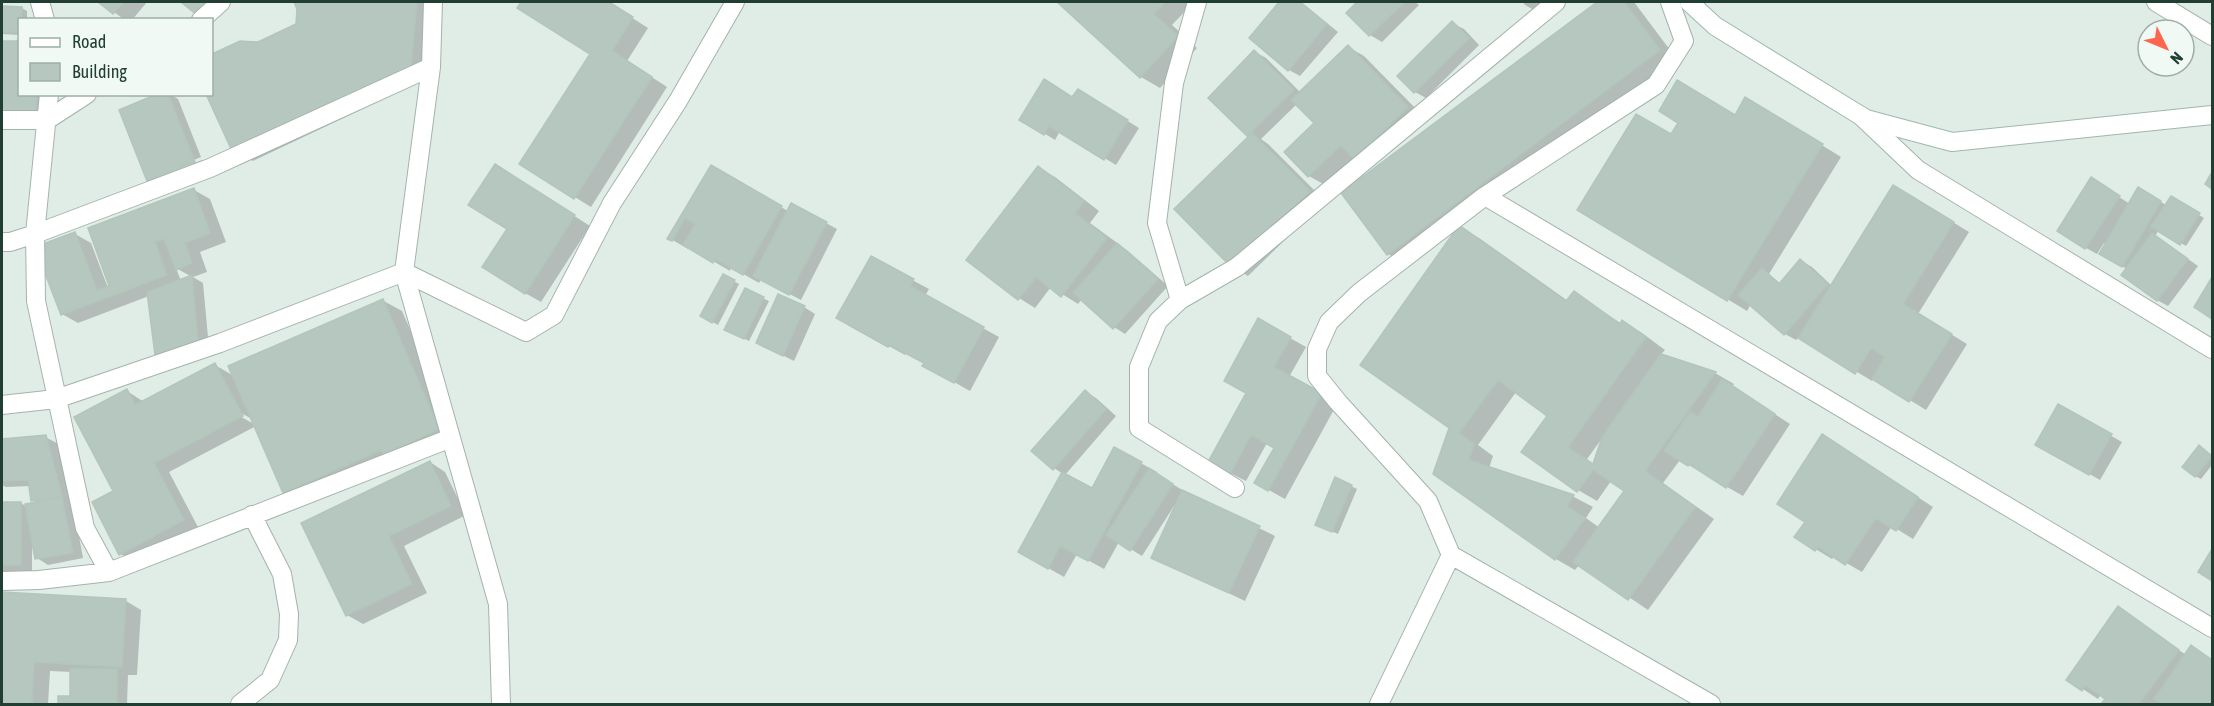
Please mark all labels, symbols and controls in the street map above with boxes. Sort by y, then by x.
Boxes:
legend [18,18,213,96]
north arrow [2136,18,2196,78]
text: Road [72,31,106,52]
text: N [2167,49,2187,68]
text: Building [72,61,127,82]

